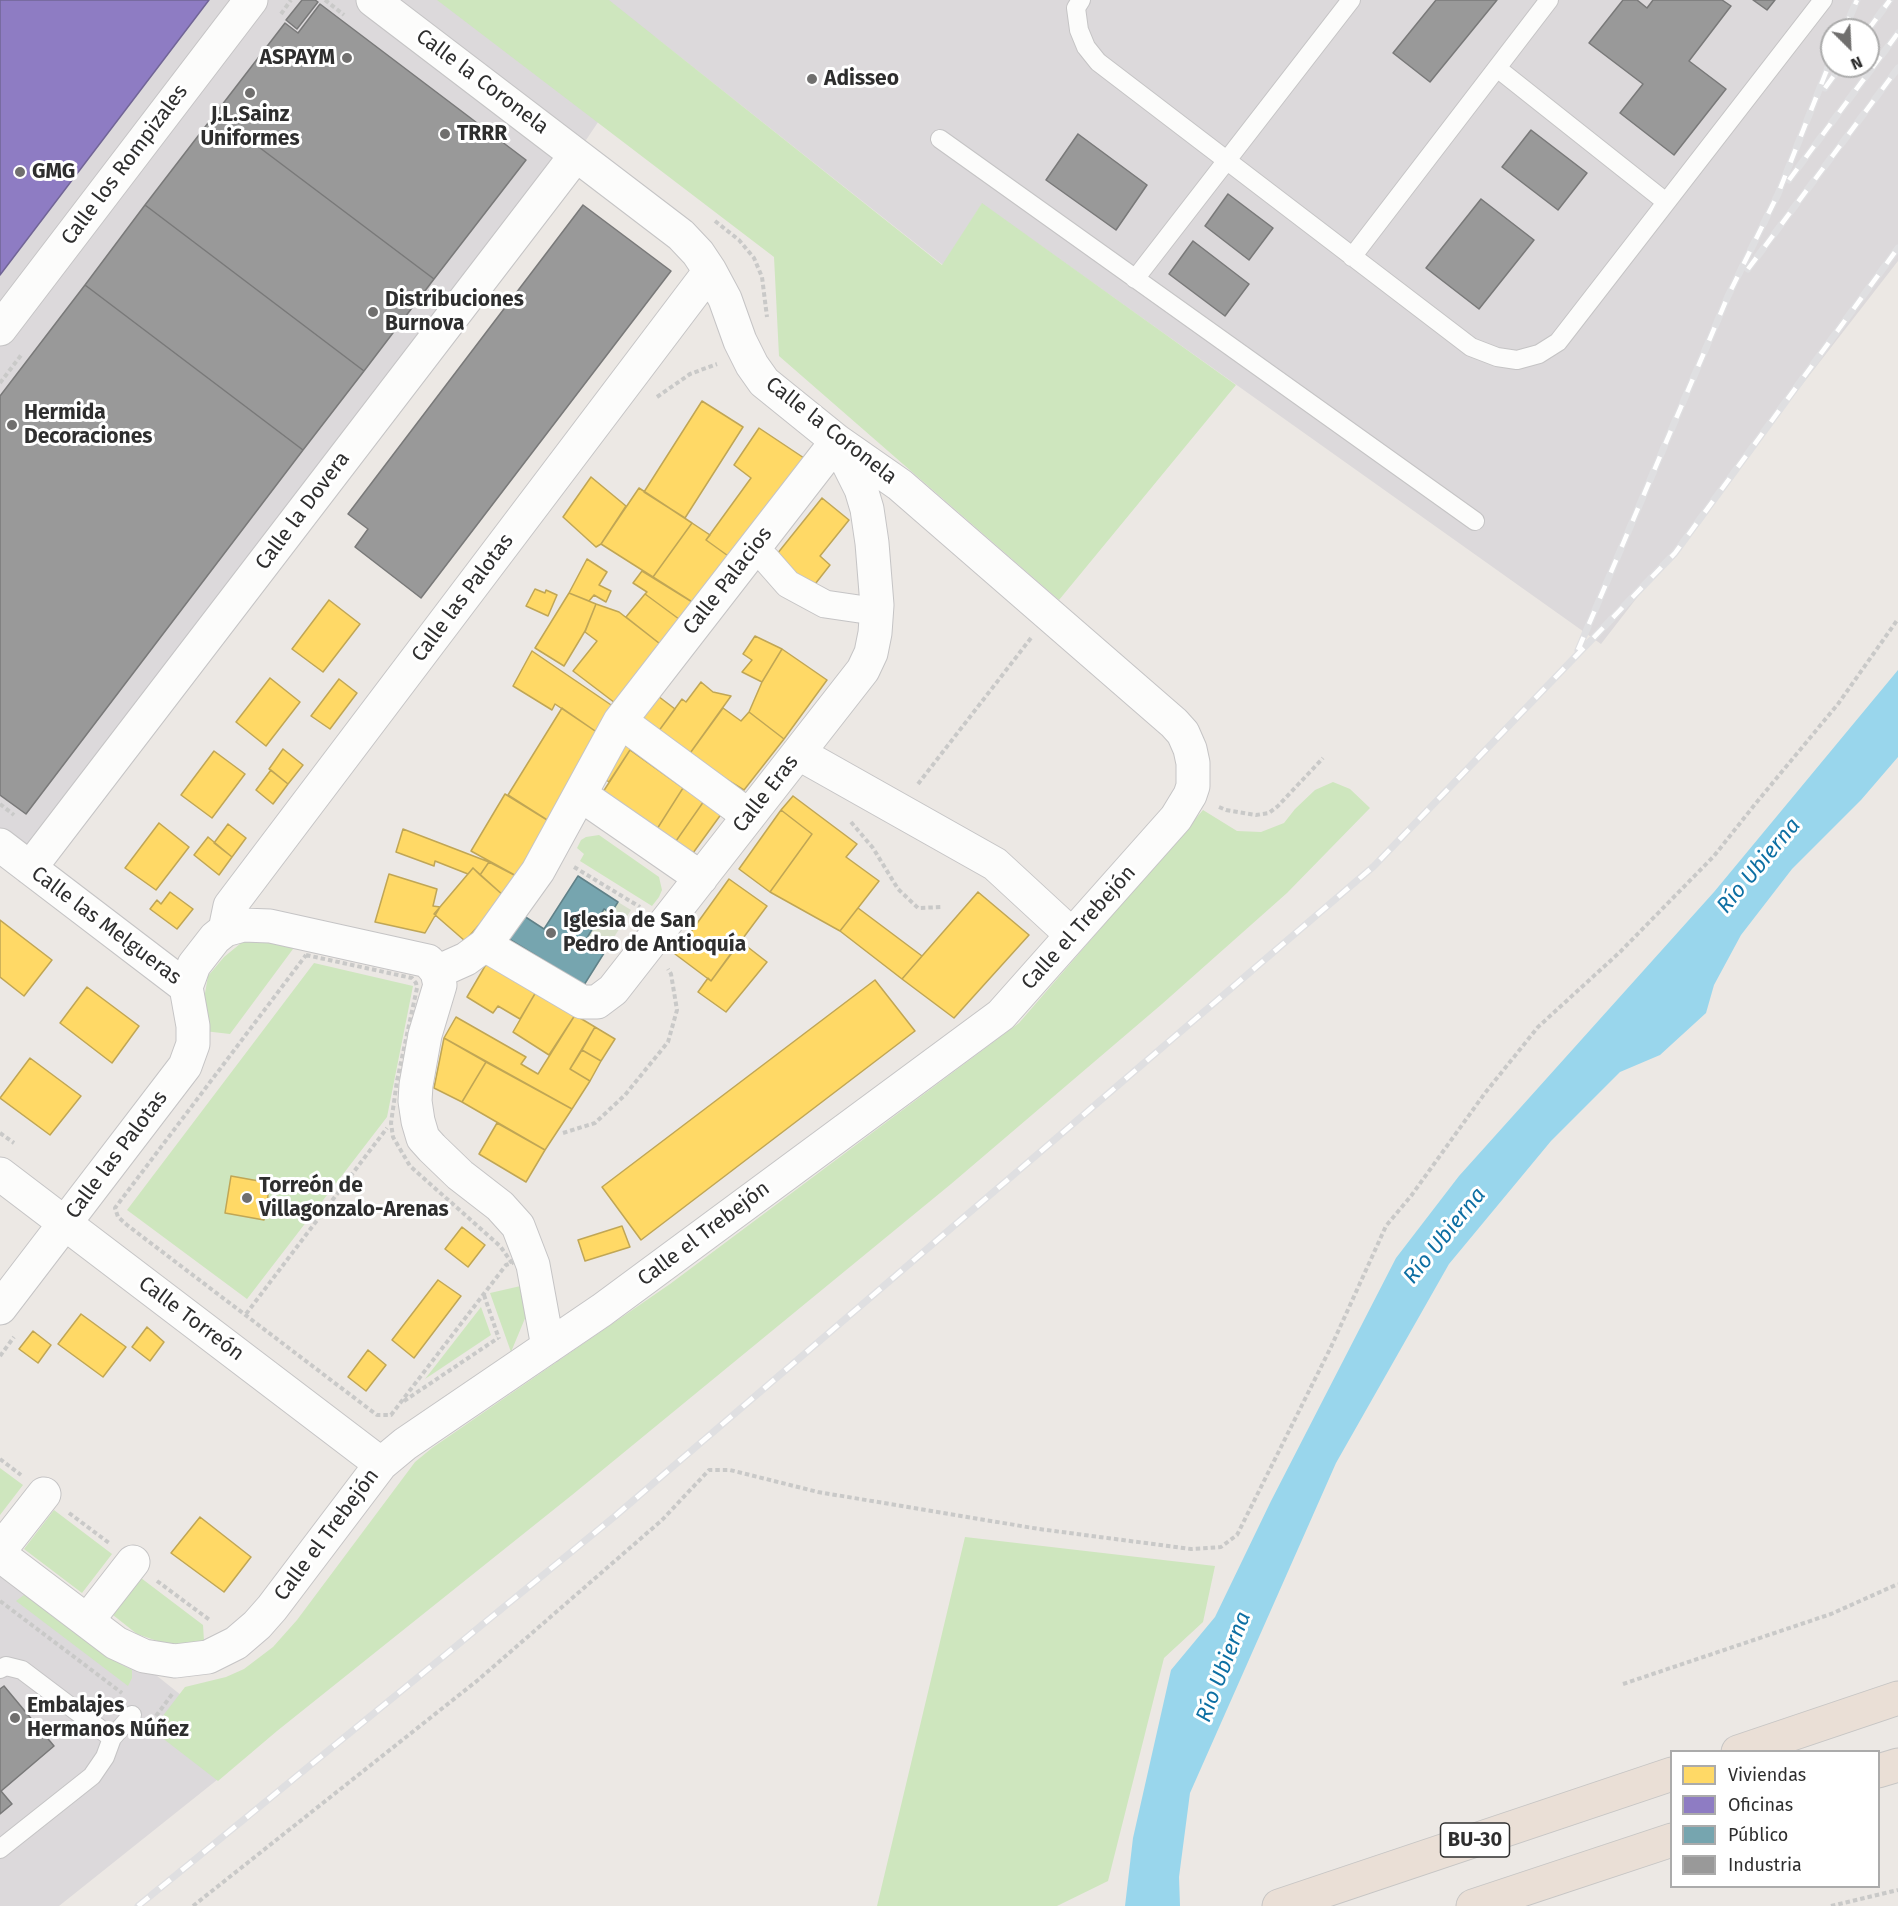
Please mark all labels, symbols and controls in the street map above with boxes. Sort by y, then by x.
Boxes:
north arrow [1820,18,1880,78]
street label: Calle la Coronela [411,24,553,140]
place label: ASPAYM [260,45,335,71]
marker: ASPAYM [340,51,354,65]
text: N [1848,52,1865,74]
place label: Adisseo [824,66,899,92]
marker: Adisseo [805,72,819,86]
street label: Calle los Rompizales [57,80,193,250]
marker: J.L.Sainz Uniformes [243,86,257,100]
place label: J.L.Sainz Uniformes [200,102,300,152]
place label: TRRR [457,121,507,147]
marker: TRRR [438,127,452,141]
place label: GMG [32,159,75,185]
marker: GMG [13,165,27,179]
place label: Distribuciones Burnova [385,287,524,337]
marker: Distribuciones Burnova [366,305,380,319]
street label: Calle la Coronela [760,372,902,490]
place label: Hermida Decoraciones [24,400,152,450]
marker: Hermida Decoraciones [5,418,19,432]
street label: Calle la Dovera [250,447,356,575]
street label: Calle Palacios [678,522,778,640]
street label: Calle las Palotas [407,529,519,667]
street label: Calle Eras [728,750,804,838]
water label: Río Ubierna [1712,813,1806,919]
street label: Calle las Melgueras [26,861,186,991]
street label: Calle el Trebejón [1017,861,1141,995]
place label: Iglesia de San Pedro de Antioquía [563,908,746,958]
marker: Iglesia de San Pedro de Antioquía [544,926,558,940]
street label: Calle las Palotas [61,1086,173,1224]
place label: Torreón de Villagonzalo-Arenas [259,1173,449,1223]
street label: Calle el Trebejón [633,1176,775,1292]
water label: Río Ubierna [1398,1183,1492,1289]
marker: Torreón de Villagonzalo-Arenas [240,1191,254,1205]
street label: Calle Torreón [133,1271,249,1367]
street label: Calle el Trebejón [269,1464,385,1606]
water label: Río Ubierna [1191,1608,1257,1726]
place label: Embalajes Hermanos Núñez [27,1693,189,1743]
marker: Embalajes Hermanos Núñez [8,1711,22,1725]
legend [1670,1750,1880,1888]
text: Viviendas [1728,1764,1806,1786]
text: Oficinas [1728,1794,1793,1816]
road number: BU-30 [1440,1823,1510,1857]
text: Público [1728,1824,1788,1846]
text: Industria [1728,1854,1802,1876]

